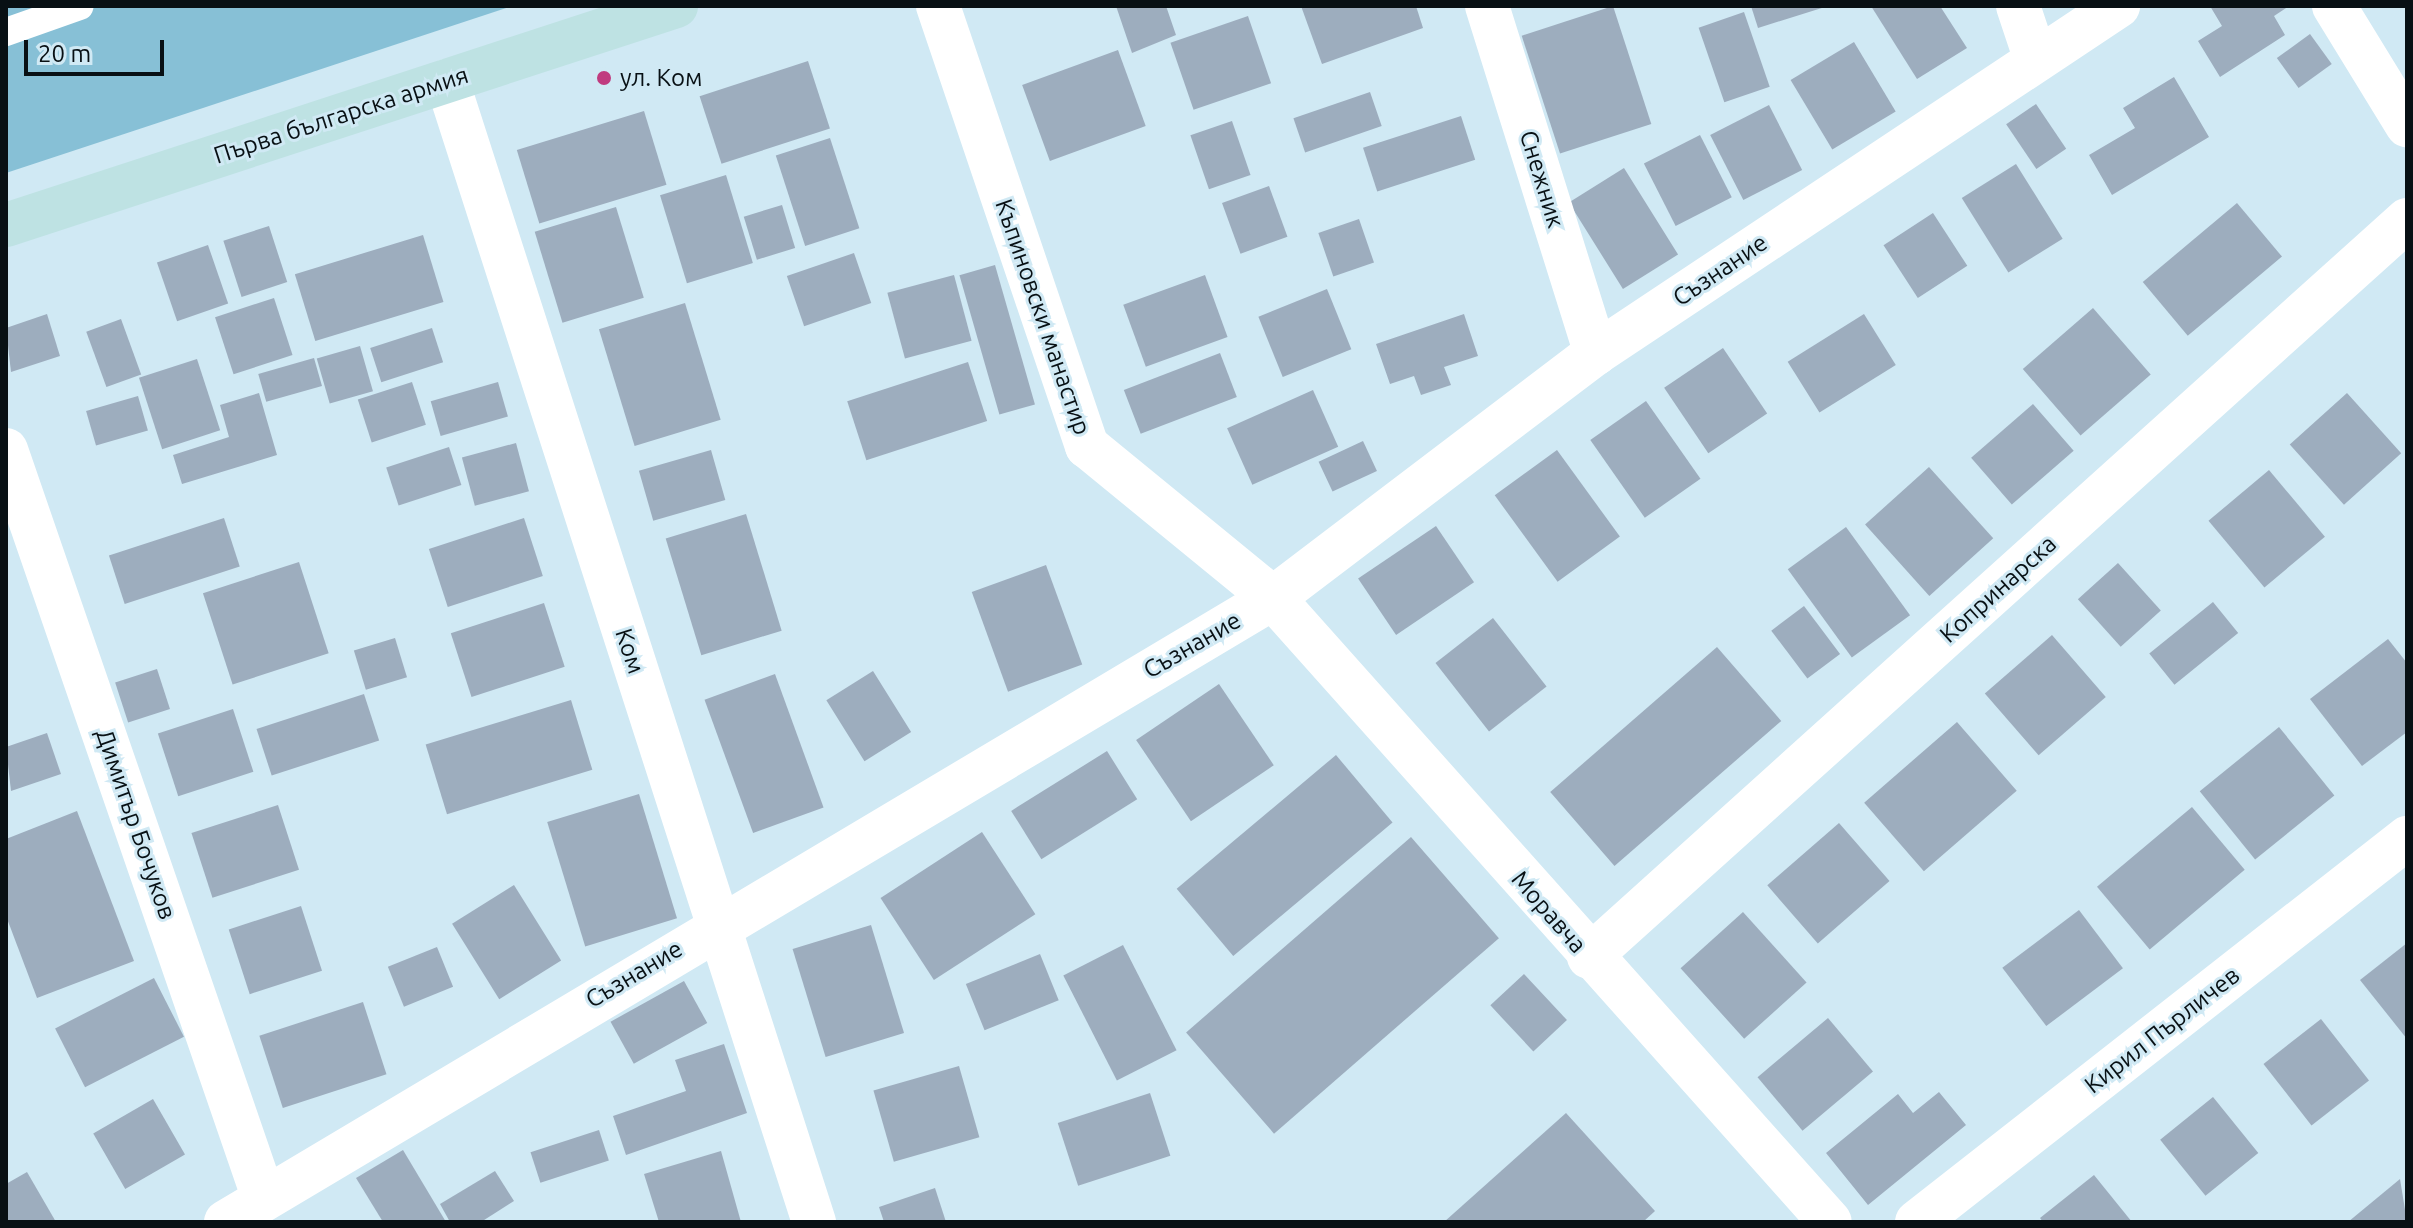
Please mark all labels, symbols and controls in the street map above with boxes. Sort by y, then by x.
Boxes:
scale bar [28,24,168,74]
text: 20 m [38,40,91,67]
street label: Първа българска армия [210,60,472,170]
place label: ул. Ком [620,64,702,92]
marker: ул. Ком [595,69,613,87]
street label: Снежник [1514,127,1570,231]
street label: Къпиновски манастир [989,195,1097,439]
street label: Съзнание [1667,228,1773,312]
street label: Копринарска [1934,529,2062,649]
street label: Съзнание [1138,606,1246,684]
street label: Ком [609,625,651,677]
street label: Димитър Бочуков [90,725,182,923]
street label: Моравча [1506,865,1592,959]
street label: Съзнание [580,934,688,1014]
street label: Кирил Пърличев [2079,961,2245,1099]

